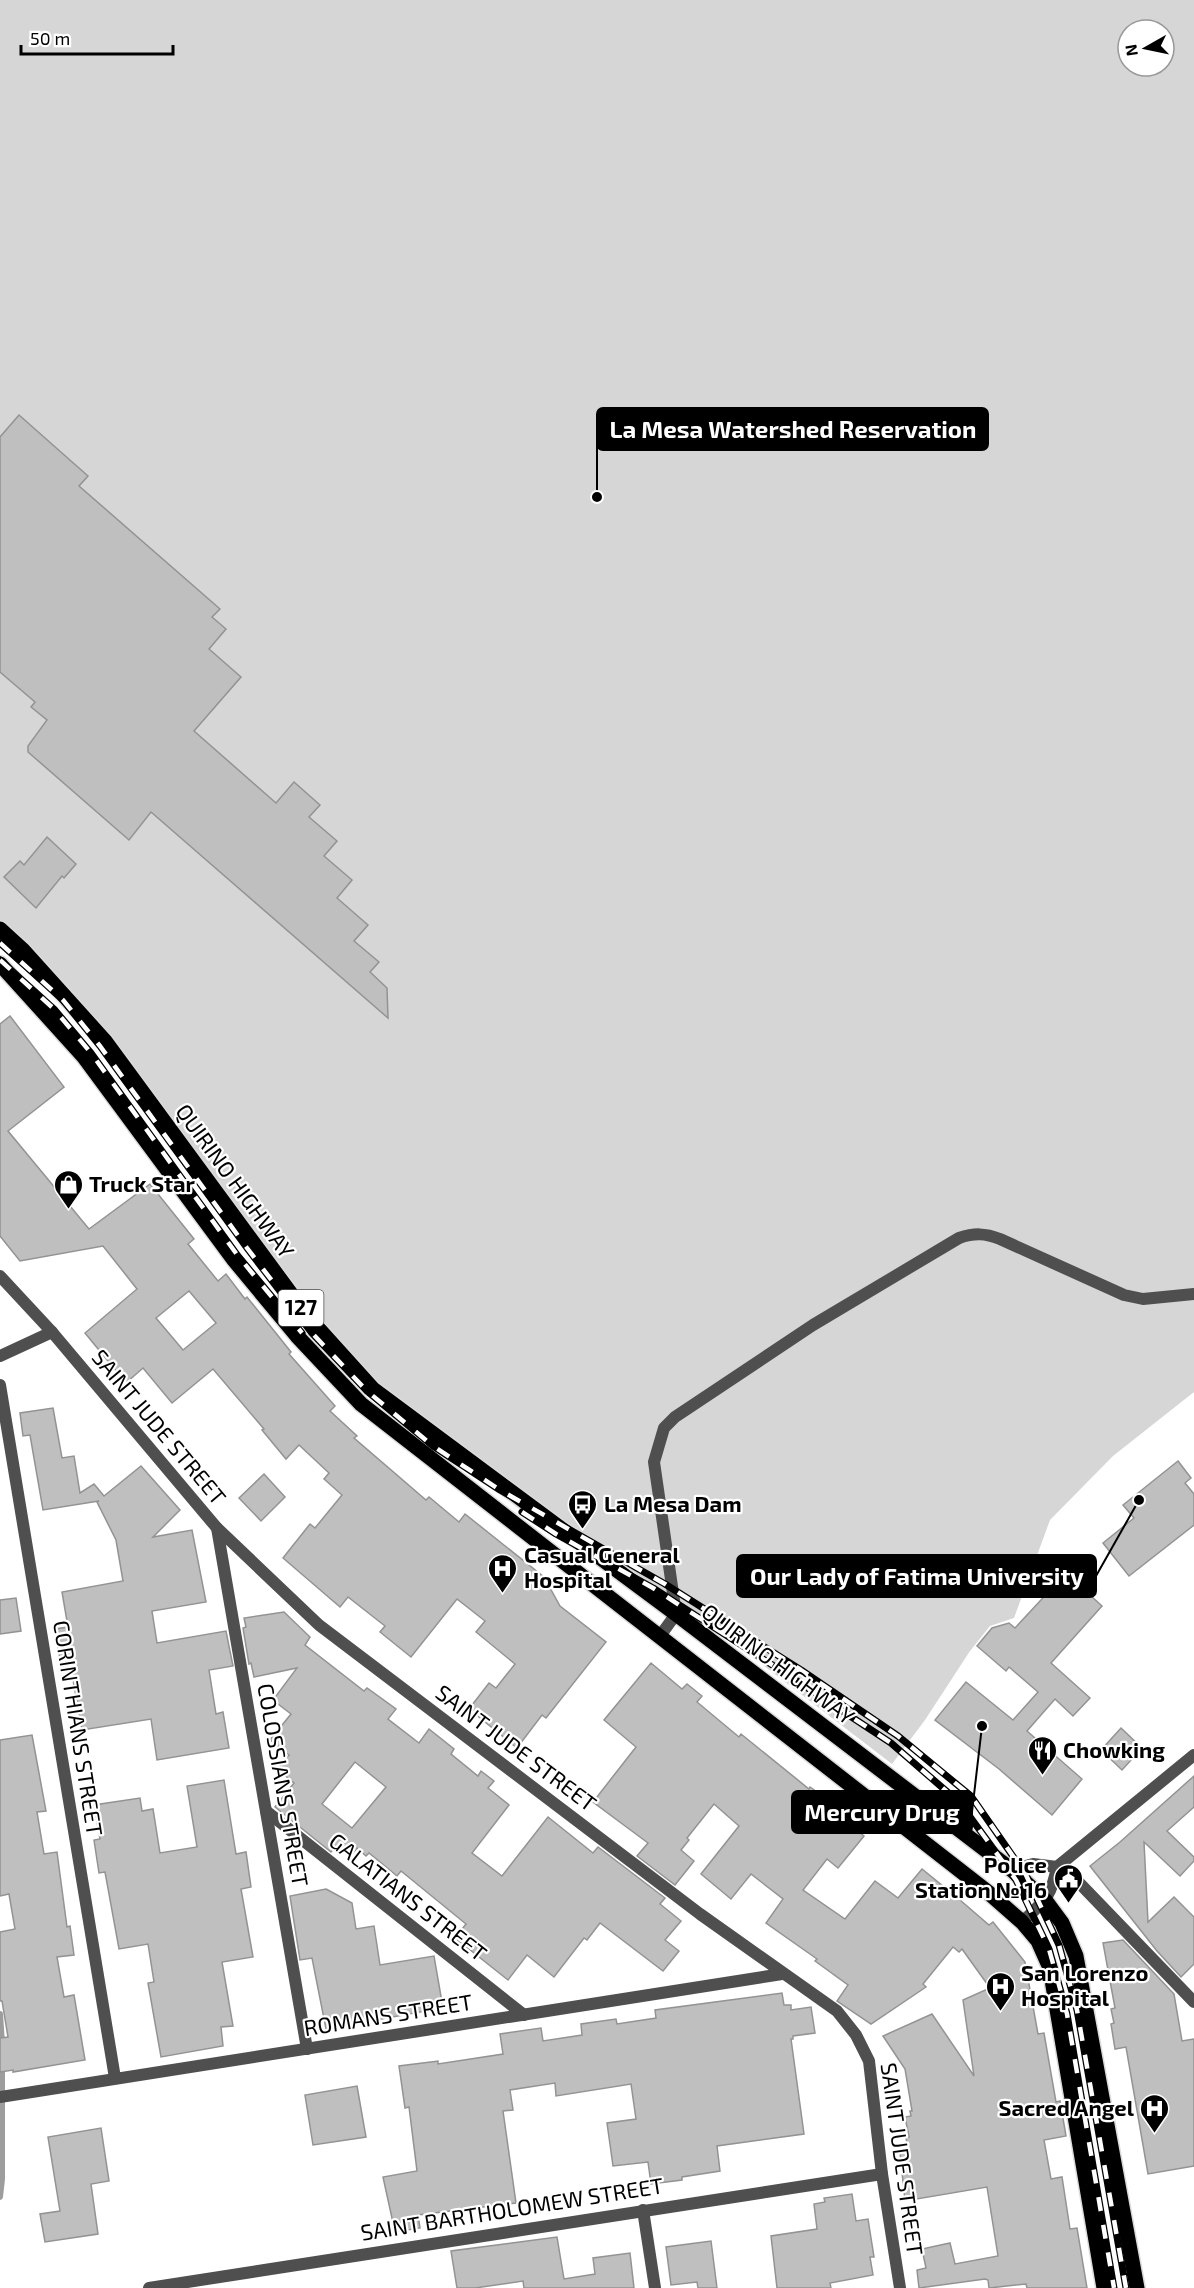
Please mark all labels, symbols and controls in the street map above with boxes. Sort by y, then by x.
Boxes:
scale bar [21,18,172,56]
north arrow [1116,18,1176,78]
text: 50 m [30,27,70,49]
text: N [1120,43,1141,58]
callout: La Mesa Watershed Reservation [597,408,988,450]
text: La Mesa Watershed Reservation [610,414,976,443]
street label: QUIRINO HIGHWAY [170,1098,301,1263]
shop icon: Truck Star [52,1168,84,1210]
place label: Truck Star [89,1170,196,1196]
road number: 127 [278,1290,324,1326]
street label: SAINT JUDE STREET [87,1344,232,1509]
bus stop icon: La Mesa Dam [567,1488,599,1530]
place label: La Mesa Dam [604,1490,742,1516]
place label: Casual General Hospital [524,1541,680,1592]
hospital icon: Casual General Hospital [487,1552,519,1594]
callout: Our Lady of Fatima University [737,1555,1096,1597]
text: Our Lady of Fatima University [750,1561,1084,1590]
street label: QUIRINO HIGHWAY [697,1597,860,1730]
street label: CORINTHIANS STREET [49,1618,109,1838]
street label: SAINT JUDE STREET [431,1678,602,1816]
street label: COLOSSIANS STREET [253,1681,315,1889]
restaurant icon: Chowking [1026,1734,1058,1776]
place label: Chowking [1063,1736,1165,1762]
callout: Mercury Drug [792,1791,972,1833]
text: Mercury Drug [804,1797,960,1826]
street label: GALATIANS STREET [325,1827,493,1966]
place label: Police Station № 16 [915,1851,1047,1902]
public building icon: Police Station № 16 [1052,1862,1084,1904]
place label: San Lorenzo Hospital [1021,1959,1149,2010]
hospital icon: San Lorenzo Hospital [984,1970,1016,2012]
street label: ROMANS STREET [302,1988,474,2040]
street label: SAINT JUDE STREET [877,2061,929,2257]
hospital icon: Sacred Angel [1139,2092,1171,2134]
place label: Sacred Angel [999,2094,1135,2120]
street label: SAINT BARTHOLOMEW STREET [359,2171,665,2245]

